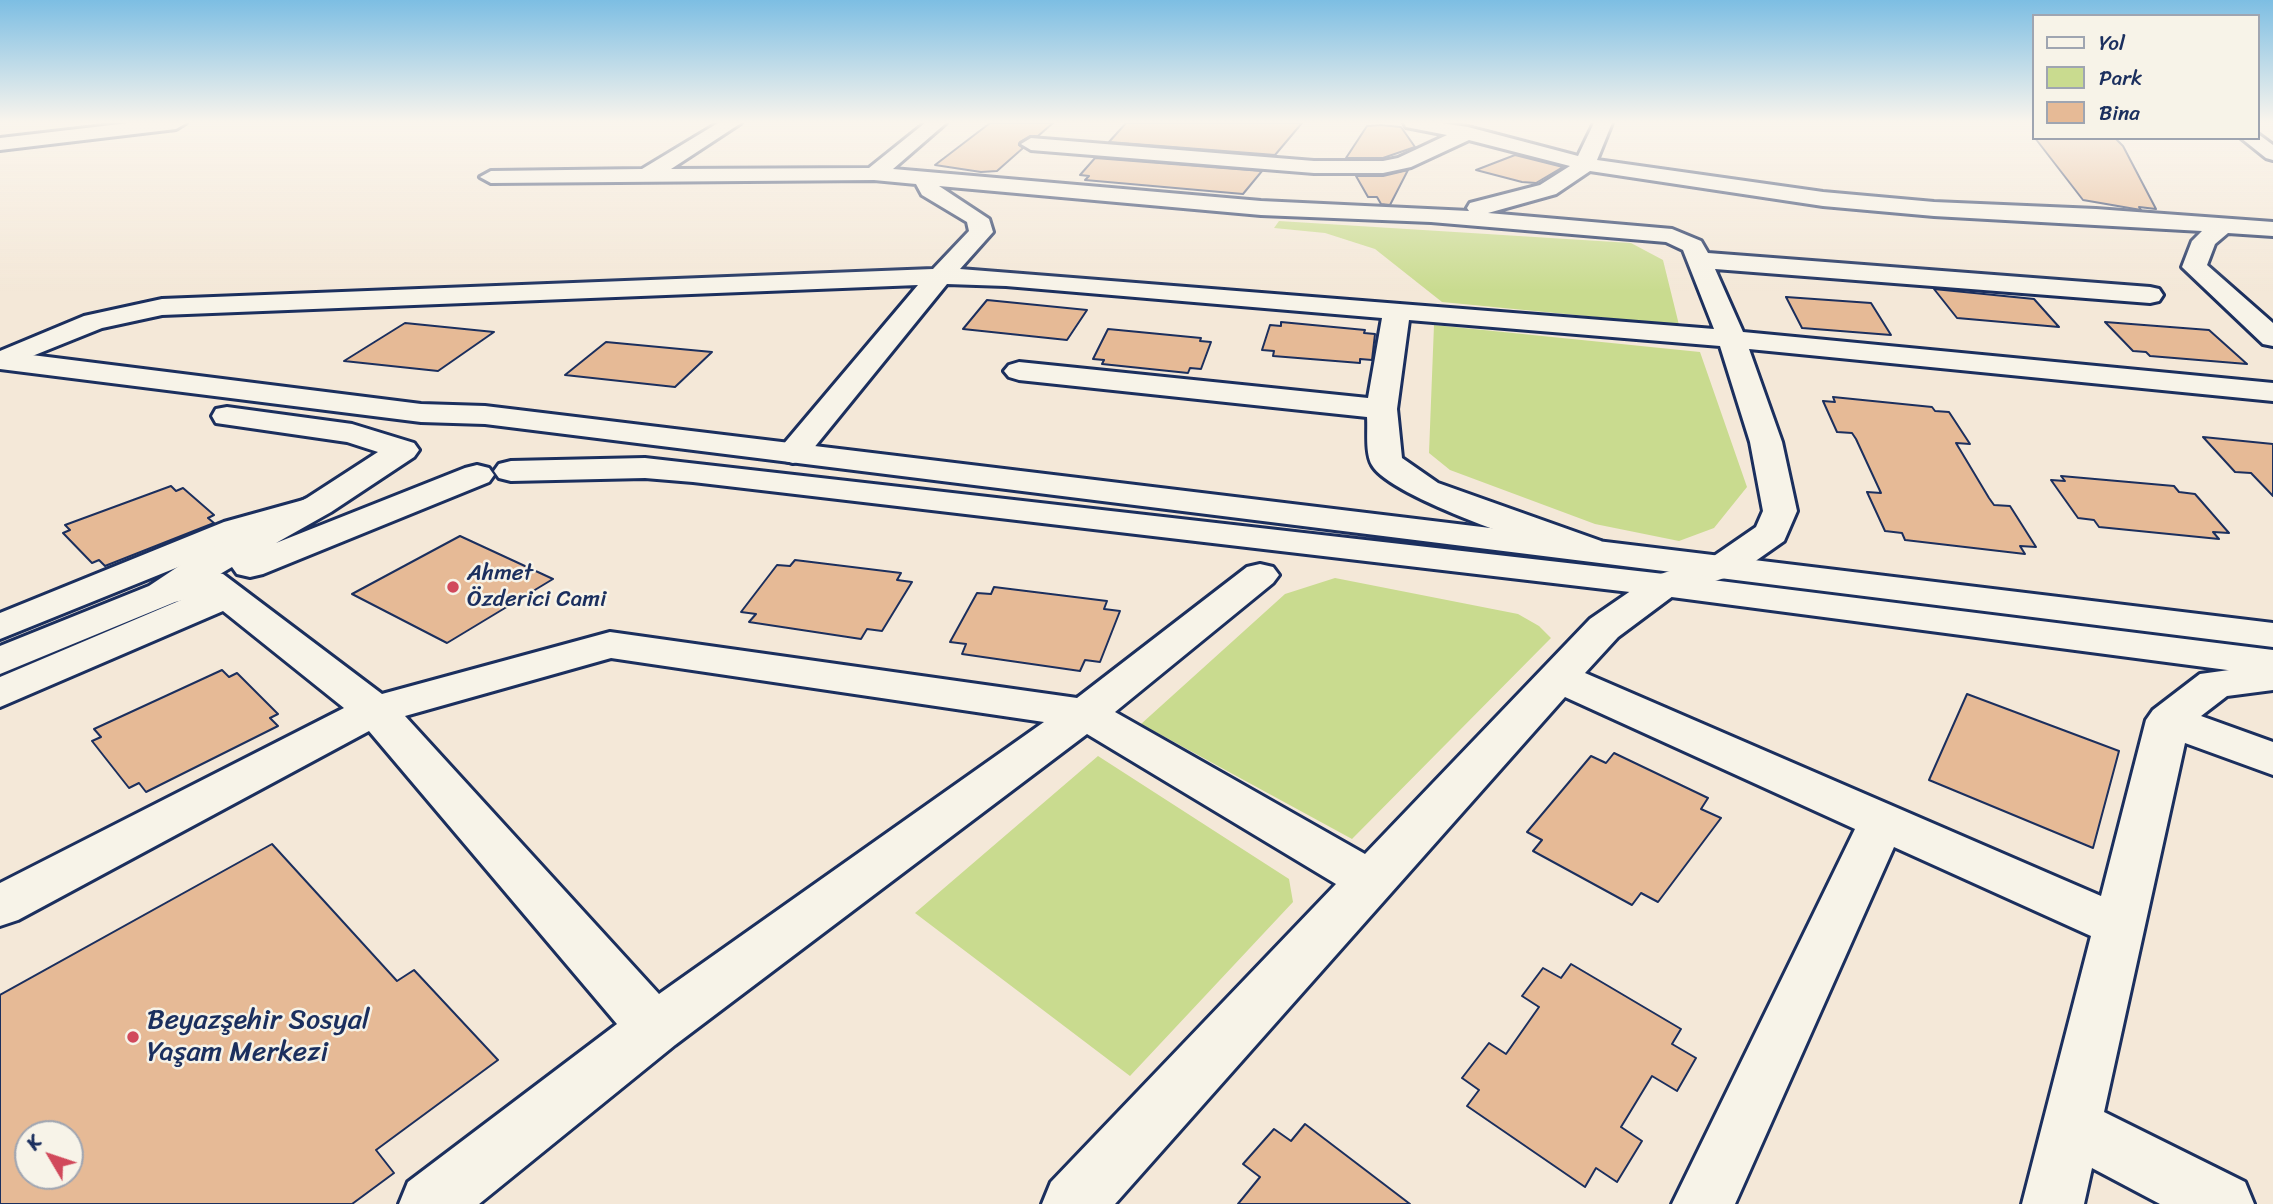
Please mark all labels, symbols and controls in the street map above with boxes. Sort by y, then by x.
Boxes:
legend [2032,14,2259,140]
text: Yol [2099,24,2125,62]
text: Park [2099,59,2142,97]
text: Bina [2099,94,2140,132]
place label: Ahmet Özderici Cami [467,560,606,614]
marker: Ahmet Özderici Cami [445,579,461,595]
place label: Beyazşehir Sosyal Yaşam Merkezi [147,1004,370,1070]
marker: Beyazşehir Sosyal Yaşam Merkezi [125,1029,141,1045]
north arrow [14,1120,84,1190]
text: K [17,1128,50,1158]

